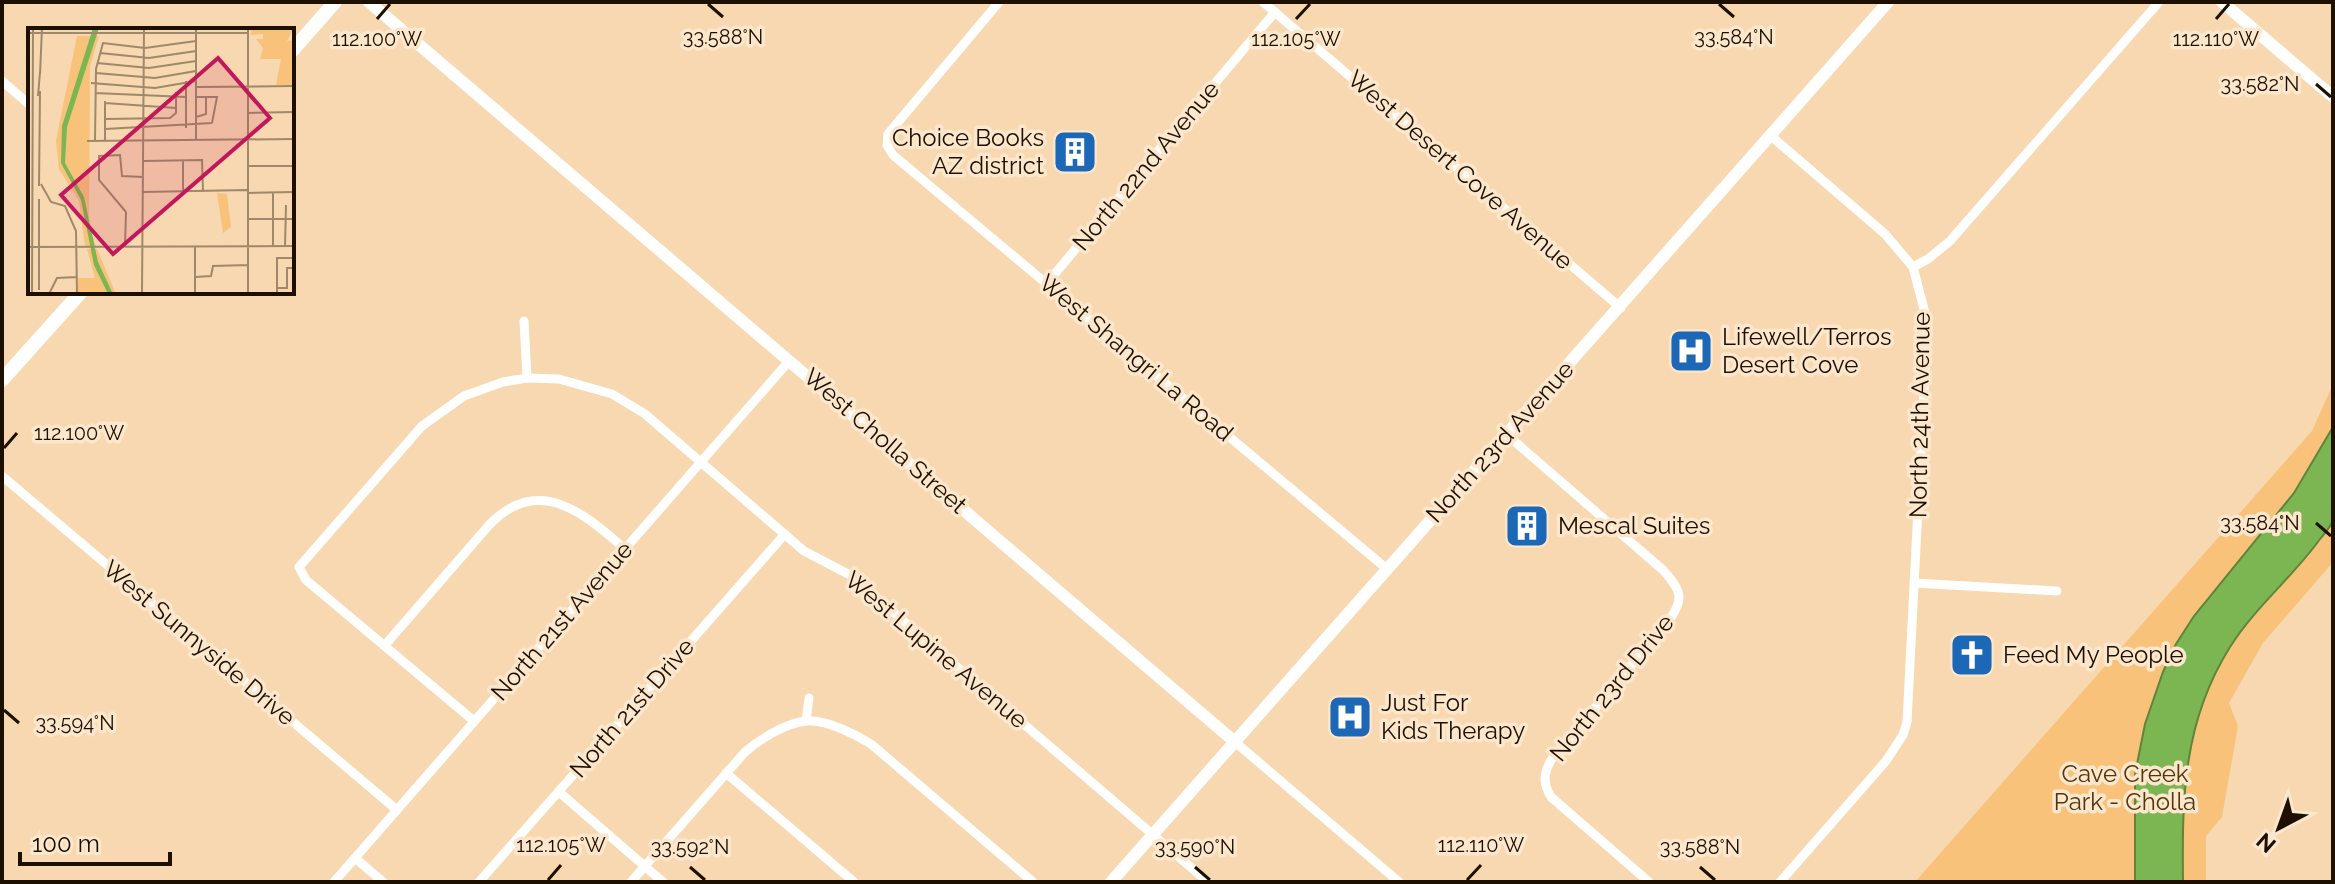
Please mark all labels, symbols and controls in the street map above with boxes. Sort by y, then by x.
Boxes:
text: 33.588°N [683,25,763,49]
text: 33.584°N [1694,25,1774,49]
text: 112.100°W [332,27,422,51]
text: 112.105°W [1251,27,1341,51]
text: 112.110°W [2173,27,2259,51]
inset map [28,28,294,294]
street label: West Desert Cove Avenue [1342,64,1579,275]
text: 33.582°N [2221,72,2299,96]
street label: North 22nd Avenue [1066,75,1225,256]
place label: Choice Books AZ district [892,123,1044,180]
building icon: Choice Books AZ district [1051,128,1099,176]
street label: West Shangri La Road [1033,268,1239,447]
street label: North 24th Avenue [1903,312,1936,518]
place label: Lifewell/Terros Desert Cove [1722,322,1892,379]
hospital icon: Lifewell/Terros Desert Cove [1667,327,1715,375]
street label: North 23rd Avenue [1420,355,1580,528]
street label: West Cholla Street [798,362,973,519]
text: 112.100°W [34,421,124,445]
building icon: Mescal Suites [1503,502,1551,550]
place label: Mescal Suites [1558,511,1710,540]
text: 33.584°N [2220,511,2300,535]
street label: North 21st Avenue [485,535,639,706]
street label: West Sunnyside Drive [97,554,301,731]
street label: West Lupine Avenue [839,565,1033,734]
street label: North 23rd Drive [1543,608,1680,767]
church icon: Feed My People [1948,631,1996,679]
street label: North 21st Drive [563,632,700,783]
place label: Feed My People [2003,640,2184,669]
place label: Just For Kids Therapy [1381,688,1525,745]
hospital icon: Just For Kids Therapy [1326,693,1374,741]
text: 33.594°N [35,711,115,735]
park label: Cave Creek Park - Cholla [2054,759,2196,816]
north arrow [2239,788,2319,868]
scale bar [20,816,170,866]
text: N [2251,828,2281,858]
text: 100 m [32,829,100,858]
text: 112.105°W [516,833,606,857]
text: 112.110°W [1438,833,1524,857]
text: 33.592°N [651,835,729,859]
text: 33.590°N [1155,835,1235,859]
text: 33.588°N [1660,835,1740,859]

